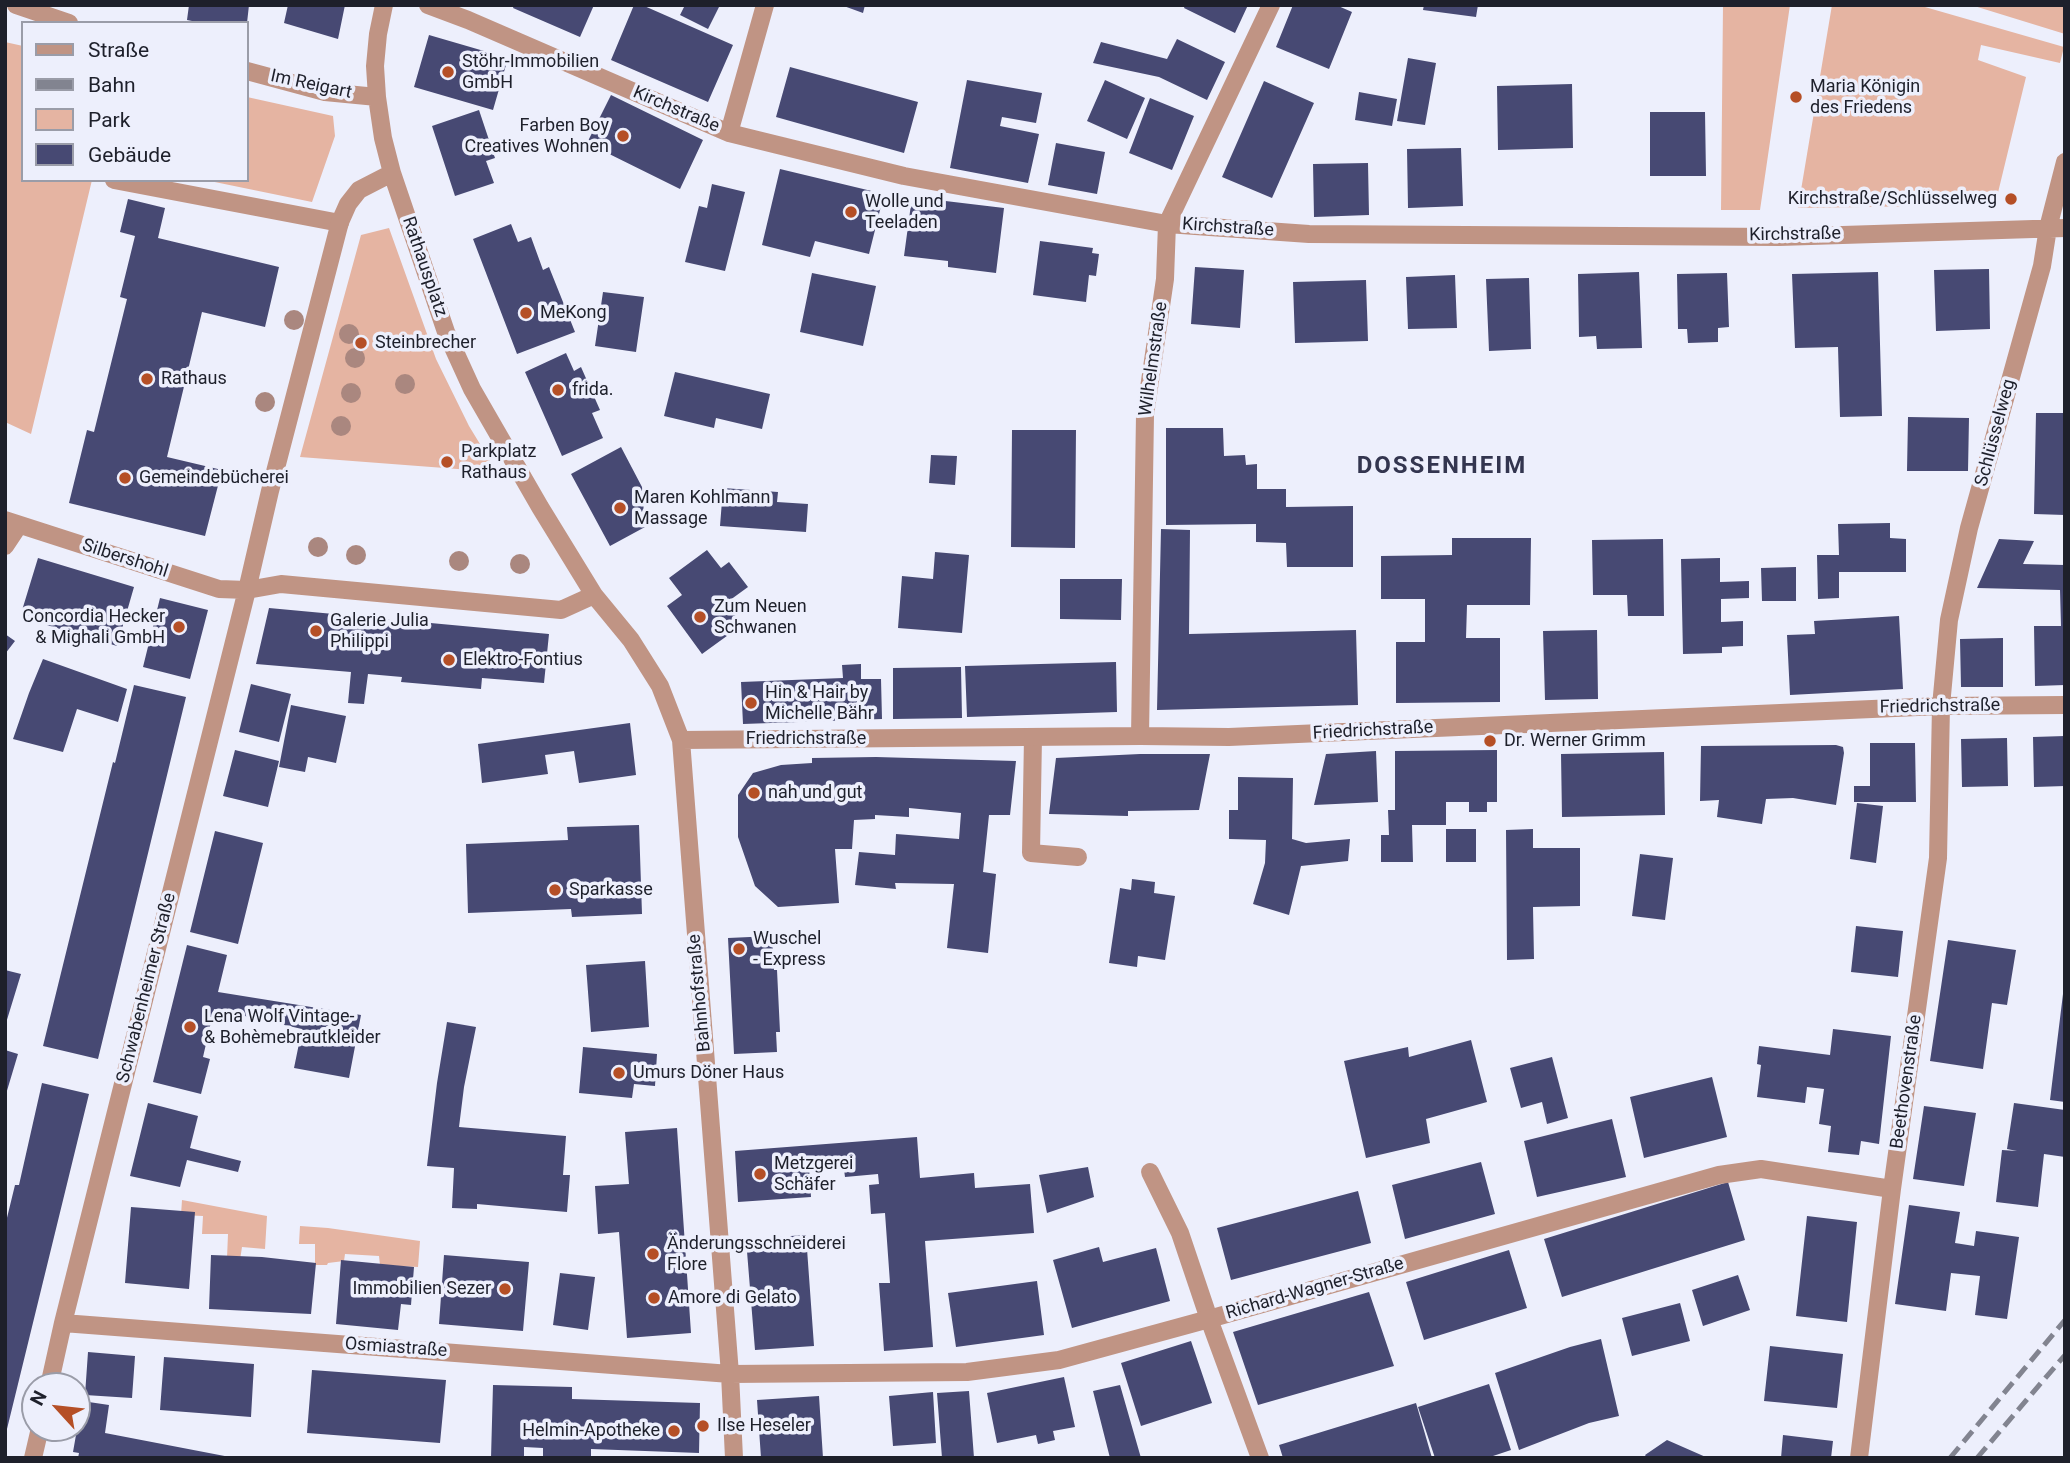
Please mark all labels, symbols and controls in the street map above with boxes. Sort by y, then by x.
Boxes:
legend [21,21,248,182]
text: Straße [88,38,149,62]
place label: Stöhr-Immobilien GmbH [462,51,599,94]
marker: Stöhr-Immobilien GmbH [440,64,456,80]
street label: Im Reigart [268,66,354,104]
text: Bahn [88,73,136,97]
place label: Maria Königin des Friedens [1810,76,1920,119]
street label: Kirchstraße [629,82,723,138]
marker: Maria Königin des Friedens [1788,89,1804,105]
text: Park [88,108,130,132]
place label: Farben Boy Creatives Wohnen [465,115,609,158]
marker: Farben Boy Creatives Wohnen [615,128,631,144]
text: Gebäude [88,143,171,167]
place label: Kirchstraße/Schlüsselweg [1788,188,1997,210]
place label: Wolle und Teeladen [865,191,944,234]
marker: Kirchstraße/Schlüsselweg [2003,191,2019,207]
marker: Wolle und Teeladen [843,204,859,220]
street label: Rathausplatz [397,214,451,320]
street label: Kirchstraße [1181,214,1275,242]
street label: Kirchstraße [1749,223,1841,247]
street label: Wilhelmstraße [1135,300,1173,418]
place label: MeKong [540,302,607,324]
marker: MeKong [518,305,534,321]
place label: Steinbrecher [375,332,476,354]
marker: Steinbrecher [353,335,369,351]
place label: Rathaus [161,368,227,390]
marker: Rathaus [139,371,155,387]
street label: Schlüsselweg [1971,377,2021,489]
place label: frida. [572,379,613,401]
marker: frida. [550,382,566,398]
place label: Parkplatz Rathaus [461,441,536,484]
district label: DOSSENHEIM [1358,453,1526,481]
marker: Parkplatz Rathaus [439,454,455,470]
place label: Gemeindebücherei [139,467,289,489]
marker: Gemeindebücherei [117,470,133,486]
place label: Maren Kohlmann Massage [634,487,770,530]
marker: Maren Kohlmann Massage [612,500,628,516]
street label: Silbershohl [79,535,171,583]
place label: Zum Neuen Schwanen [714,596,807,638]
place label: Concordia Hecker & Mighali GmbH [22,606,165,648]
marker: Zum Neuen Schwanen [692,609,708,625]
place label: Galerie Julia Philippi [330,610,429,652]
marker: Concordia Hecker & Mighali GmbH [171,619,187,635]
marker: Galerie Julia Philippi [308,623,324,639]
place label: Elektro-Fontius [463,649,583,671]
marker: Elektro-Fontius [441,652,457,668]
place label: Hin & Hair by Michelle Bähr [765,682,874,724]
marker: Hin & Hair by Michelle Bähr [743,695,759,711]
street label: Friedrichstraße [1879,695,2001,719]
street label: Friedrichstraße [1312,717,1434,745]
street label: Friedrichstraße [746,728,866,750]
place label: Dr. Werner Grimm [1504,730,1646,752]
marker: Dr. Werner Grimm [1482,733,1498,749]
place label: nah und gut [768,782,863,804]
marker: nah und gut [746,785,762,801]
place label: Sparkasse [569,879,653,901]
marker: Sparkasse [547,882,563,898]
street label: Schwabenheimer Straße [113,891,181,1085]
place label: Wuschel - Express [753,928,826,970]
street label: Bahnhofstraße [684,933,716,1053]
marker: Wuschel - Express [731,941,747,957]
place label: Lena Wolf Vintage- & Bohèmebrautkleider [204,1006,381,1048]
street label: Beethovenstraße [1887,1014,1927,1150]
marker: Lena Wolf Vintage- & Bohèmebrautkleider [182,1019,198,1035]
place label: Umurs Döner Haus [633,1062,784,1084]
marker: Umurs Döner Haus [611,1065,627,1081]
place label: Metzgerei Schäfer [774,1153,853,1196]
marker: Metzgerei Schäfer [752,1166,768,1182]
place label: Änderungsschneiderei Flore [667,1233,846,1276]
marker: Änderungsschneiderei Flore [645,1246,661,1262]
street label: Richard-Wagner-Straße [1224,1253,1406,1325]
place label: Immobilien Sezer [352,1278,491,1300]
marker: Immobilien Sezer [497,1281,513,1297]
place label: Amore di Gelato [668,1287,797,1309]
marker: Amore di Gelato [646,1290,662,1306]
street label: Osmiastraße [344,1334,448,1362]
north arrow [21,1372,91,1442]
text: N [25,1387,52,1409]
place label: Ilse Heseler [717,1415,811,1437]
marker: Ilse Heseler [695,1418,711,1434]
place label: Helmin-Apotheke [522,1420,660,1442]
marker: Helmin-Apotheke [666,1423,682,1439]

